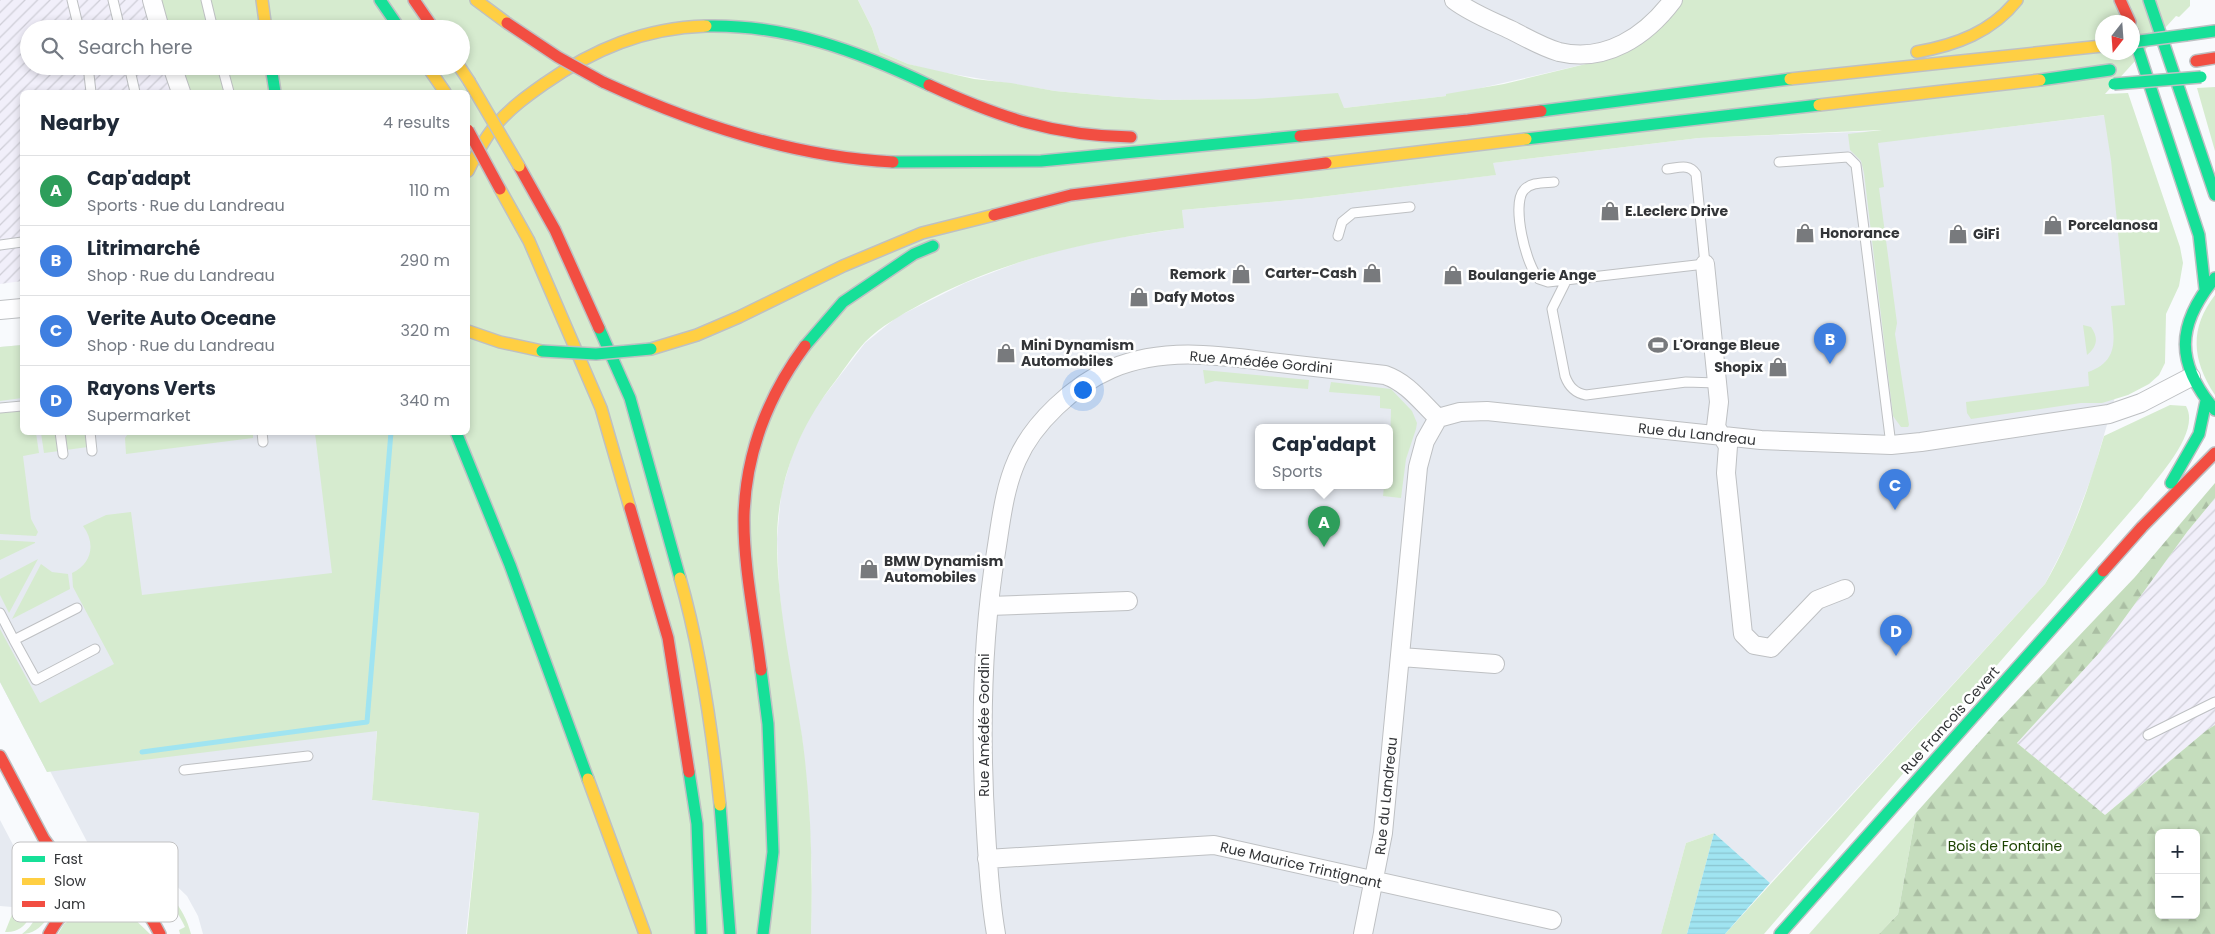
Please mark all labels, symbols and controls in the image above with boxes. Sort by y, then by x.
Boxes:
north arrow [2095,15,2140,60]
search box [20,20,470,75]
icon: search [38,34,66,62]
text: Search here [78,34,192,61]
text: Nearby [40,108,120,137]
text: 4 results [383,111,450,134]
text: Cap'adapt [87,165,191,192]
text: A [50,179,62,202]
text: 110 m [409,179,450,202]
text: Sports · Rue du Landreau [87,194,285,217]
shop icon: E.Leclerc Drive [1599,200,1621,222]
place label: E.Leclerc Drive [1625,201,1729,221]
shop icon: Porcelanosa [2042,214,2064,236]
place label: Porcelanosa [2068,215,2158,235]
shop icon: Honorance [1794,222,1816,244]
place label: Honorance [1820,223,1900,243]
shop icon: GiFi [1947,223,1969,245]
place label: GiFi [1973,224,2000,244]
text: Litrimarché [87,235,200,262]
text: B [51,249,61,272]
text: 290 m [400,249,450,272]
shop icon: Carter-Cash [1361,262,1383,284]
shop icon: Remork [1230,263,1252,285]
place label: Carter-Cash [1265,263,1357,283]
text: Shop · Rue du Landreau [87,264,275,287]
place label: Remork [1170,264,1226,284]
shop icon: Boulangerie Ange [1442,264,1464,286]
place label: Boulangerie Ange [1468,265,1597,285]
shop icon: Dafy Motos [1128,286,1150,308]
place label: Dafy Motos [1154,287,1235,307]
text: Verite Auto Oceane [87,305,276,332]
text: C [50,319,62,342]
text: 320 m [401,319,450,342]
pin: B [1814,323,1846,364]
text: Shop · Rue du Landreau [87,334,275,357]
sports icon: L'Orange Bleue [1647,334,1669,356]
place label: Mini Dynamism Automobiles [1021,335,1134,371]
place label: L'Orange Bleue [1673,335,1780,355]
shop icon: Mini Dynamism Automobiles [995,342,1017,364]
street label: Rue Amédée Gordini [1189,346,1333,378]
shop icon: Shopix [1767,356,1789,378]
place label: Shopix [1714,357,1764,377]
text: Rayons Verts [87,375,216,402]
your location [1070,377,1096,403]
text: D [50,389,62,412]
text: 340 m [400,389,450,412]
text: Supermarket [87,404,191,427]
street label: Rue du Landreau [1637,418,1757,450]
popup [1255,424,1393,489]
text: Cap'adapt [1272,431,1376,458]
text: Sports [1272,460,1323,483]
pin: C [1879,469,1911,510]
pin: A [1308,506,1340,547]
place label: BMW Dynamism Automobiles [884,551,1004,587]
shop icon: BMW Dynamism Automobiles [858,558,880,580]
pin: D [1880,615,1912,656]
street label: Rue Amédée Gordini [974,653,994,797]
street label: Rue Francois Cevert [1896,662,2004,778]
street label: Rue du Landreau [1370,736,1402,856]
map controls [2155,829,2200,919]
button: + [2155,829,2200,874]
park label: Bois de Fontaine [1948,836,2063,856]
street label: Rue Maurice Trintignant [1218,837,1384,893]
legend [12,842,178,922]
text: Fast [54,849,83,869]
text: Slow [54,871,87,891]
button: − [2155,874,2200,919]
text: Jam [54,894,85,914]

